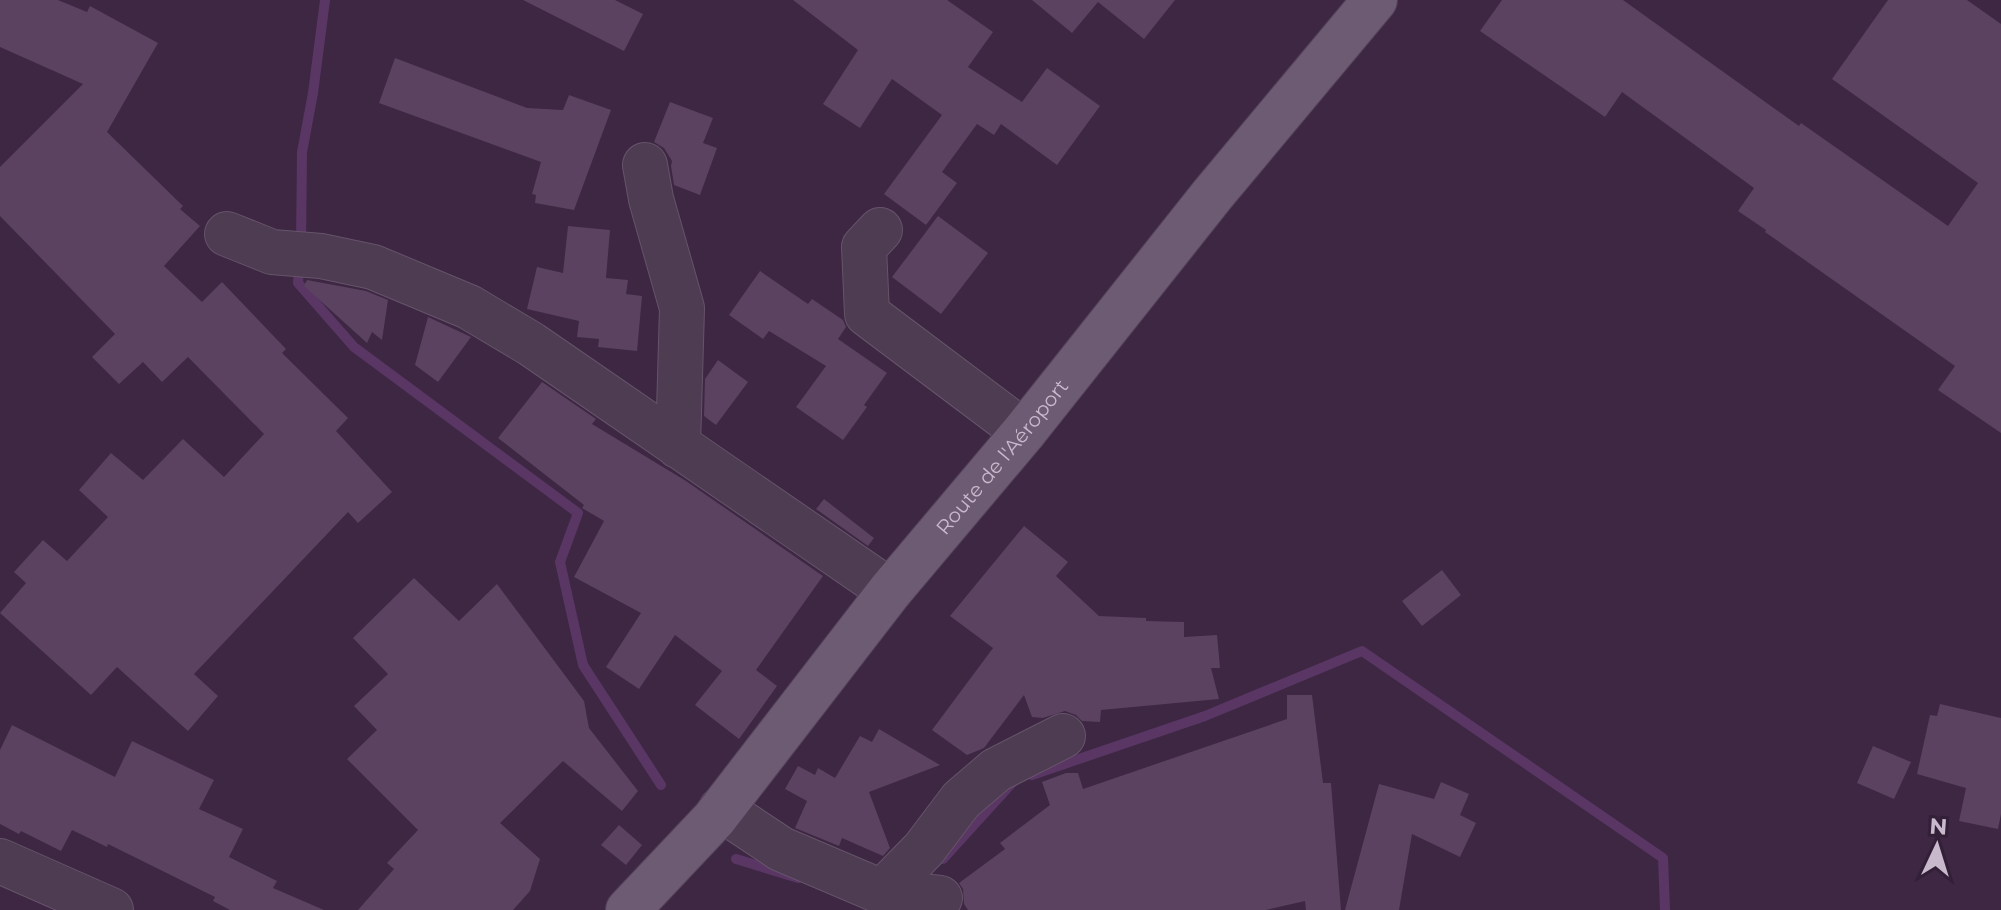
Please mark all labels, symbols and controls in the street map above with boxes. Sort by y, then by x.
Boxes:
street label: Route de l'Aéroport [931,374,1073,539]
north arrow [1897,806,1977,886]
text: N [1929,812,1948,841]

